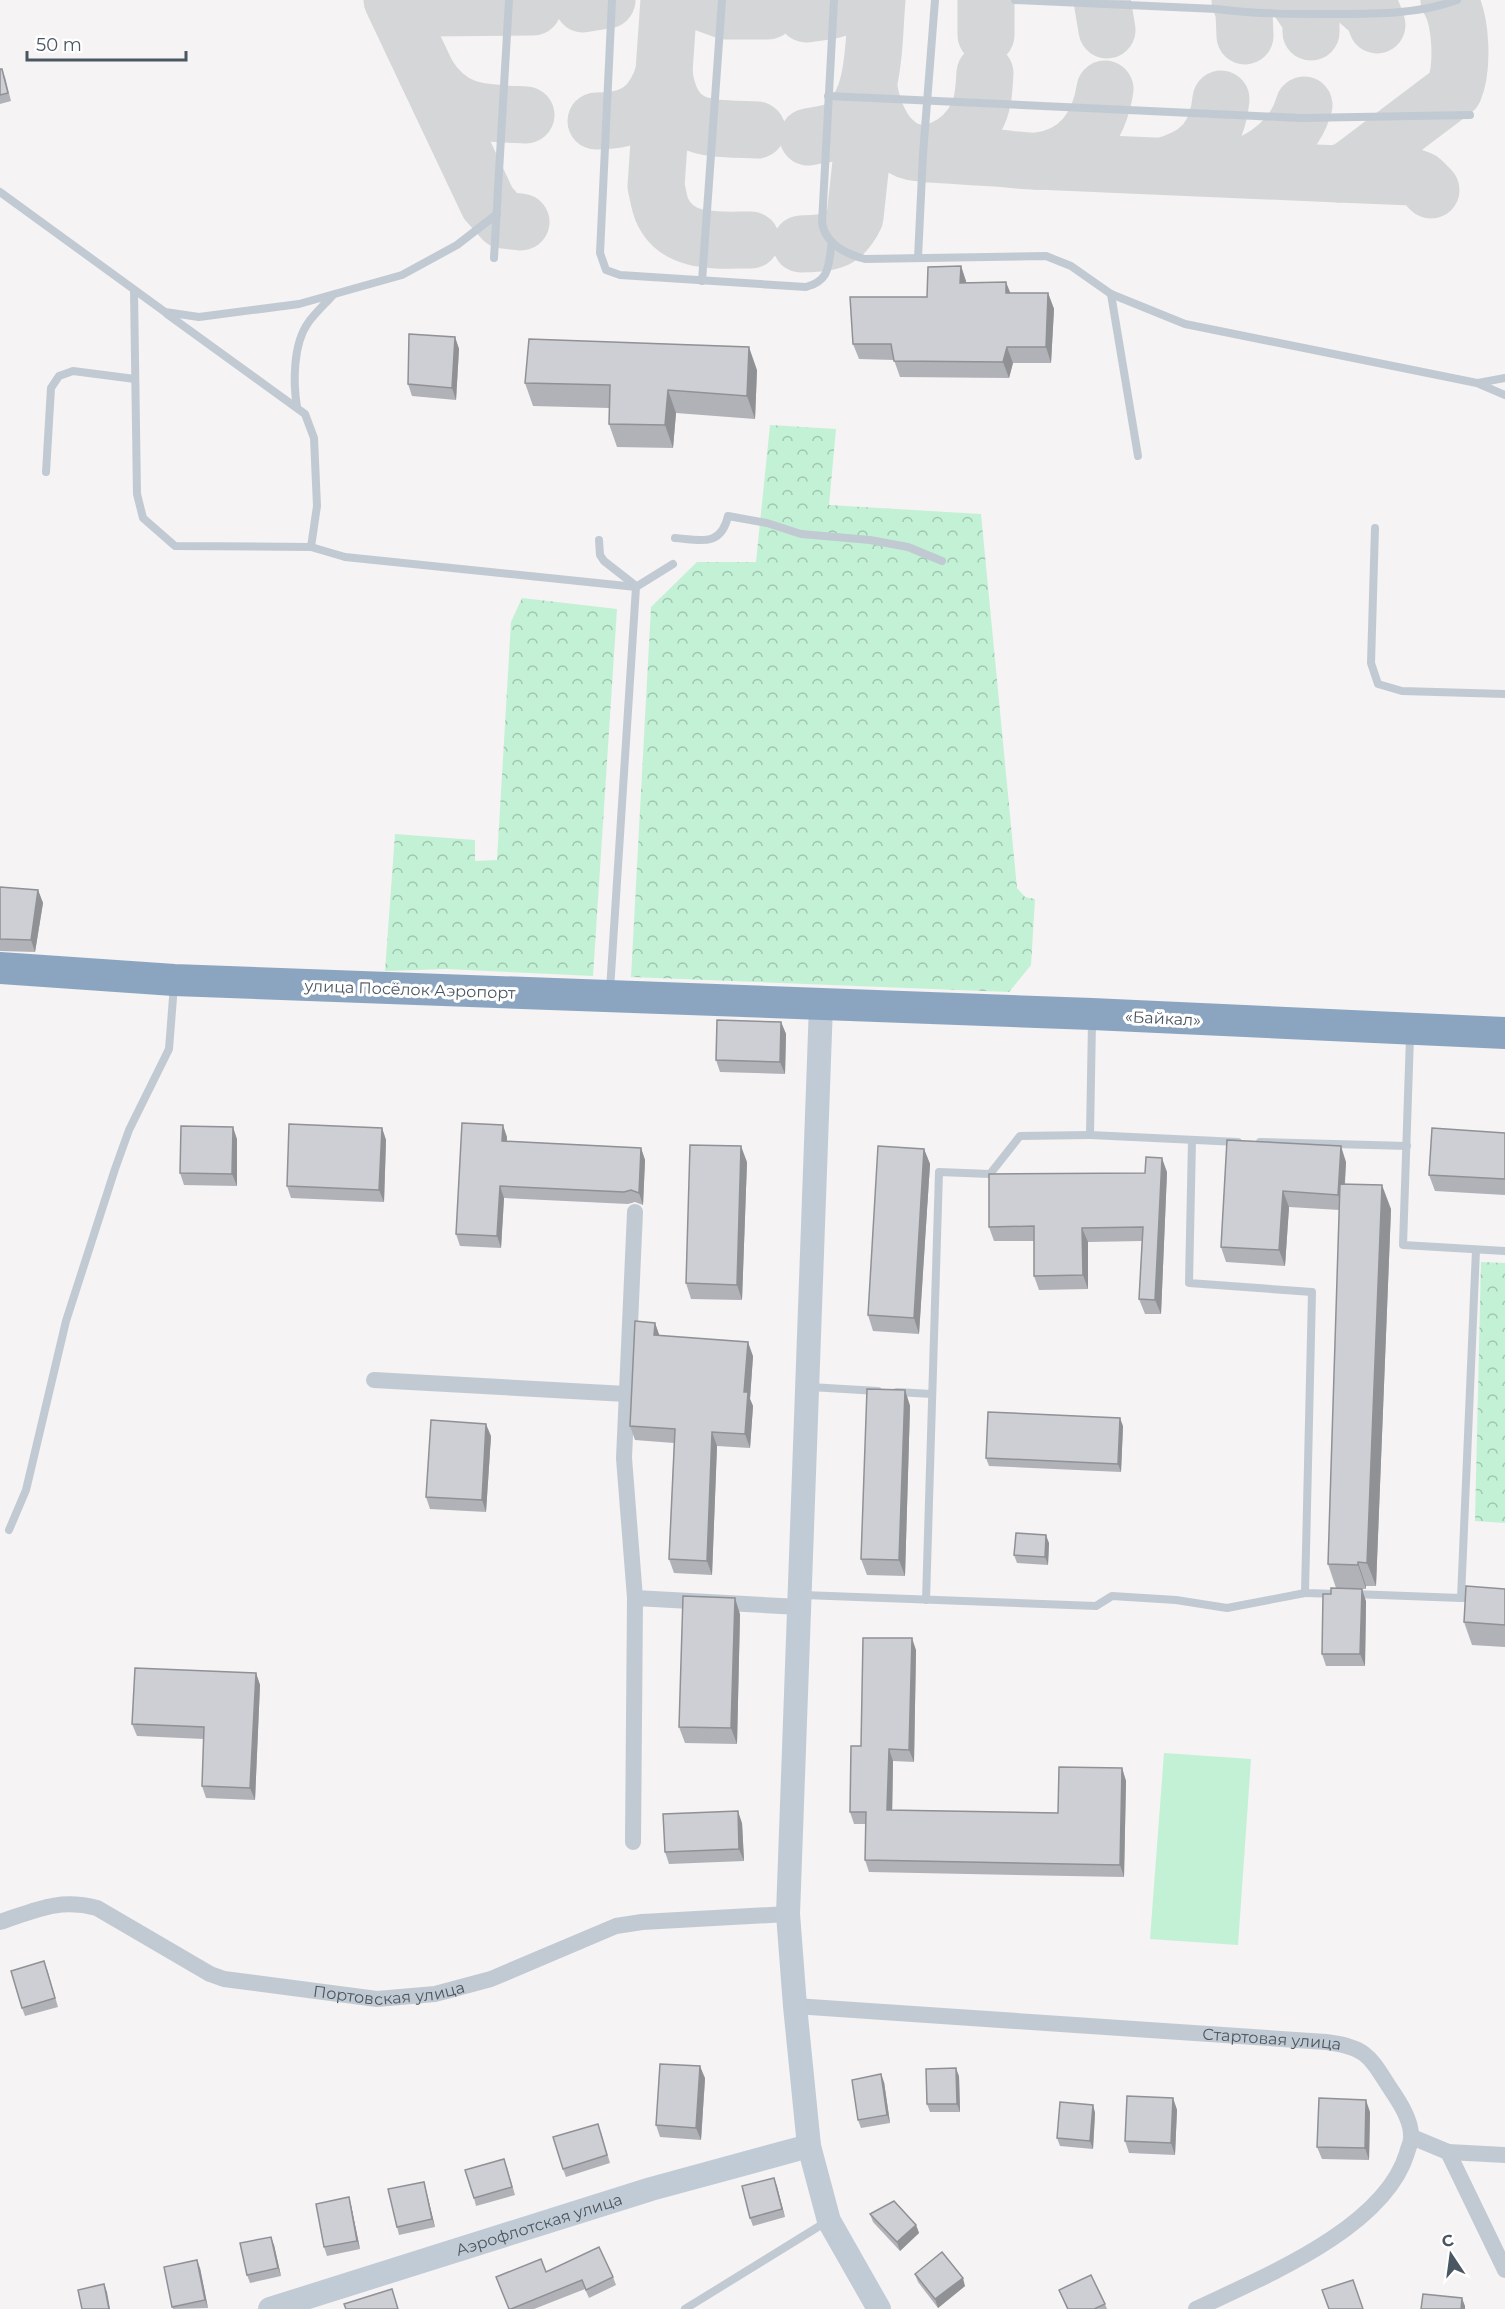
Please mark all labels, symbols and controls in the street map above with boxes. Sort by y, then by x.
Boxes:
scale bar [27,24,186,62]
text: 50 m [36,34,82,56]
street label: улица Посёлок Аэропорт [303,976,516,1003]
street label: «Байкал» [1125,1007,1201,1030]
street label: Портовская улица [312,1978,467,2009]
street label: Стартовая улица [1202,2025,1343,2054]
street label: Аэрофлотская улица [454,2190,625,2260]
north arrow [1421,2225,1481,2285]
text: С [1440,2230,1456,2251]

